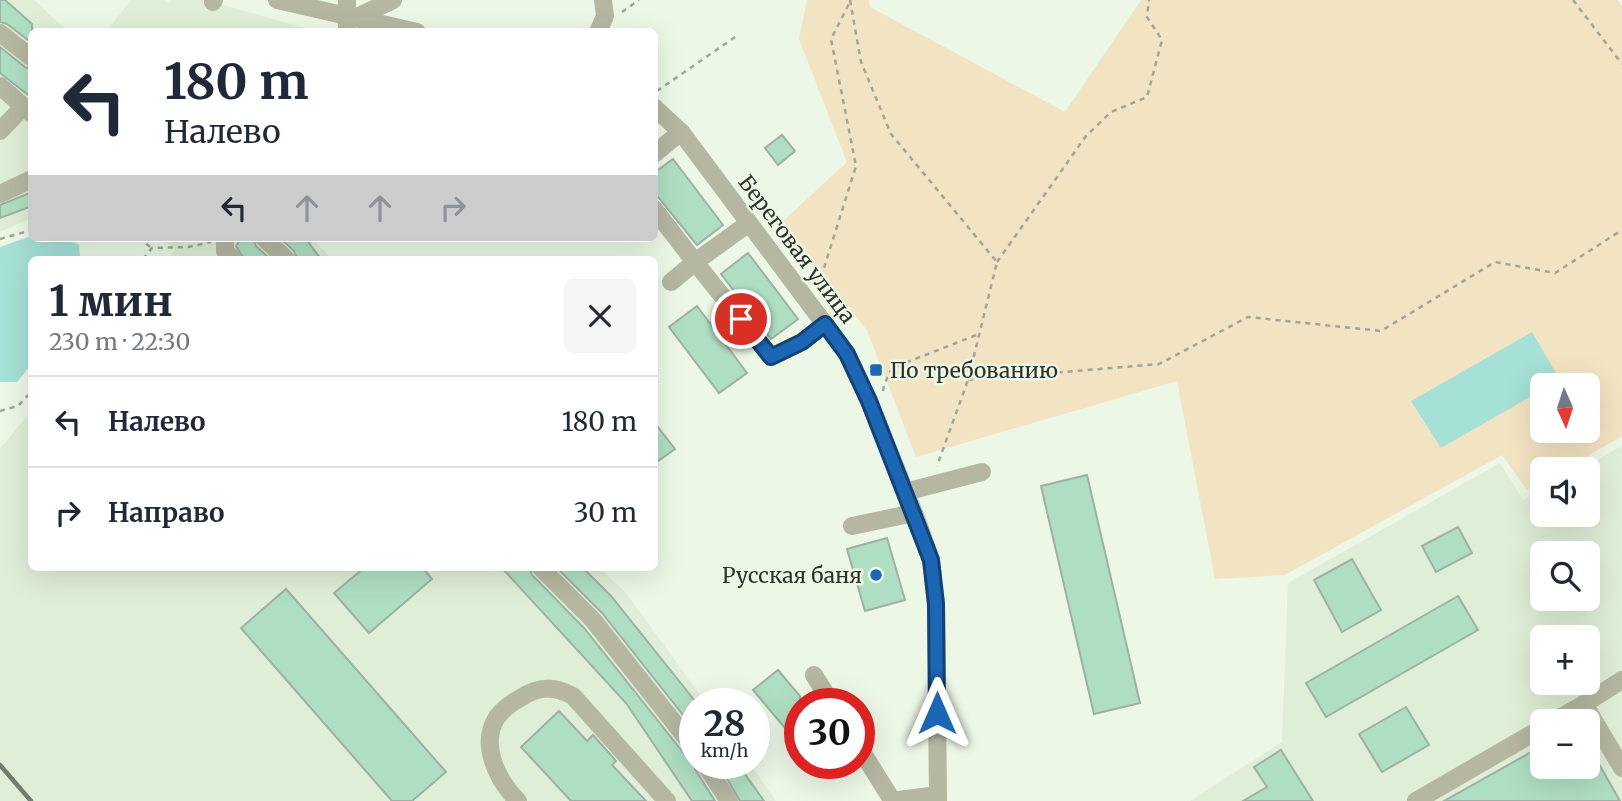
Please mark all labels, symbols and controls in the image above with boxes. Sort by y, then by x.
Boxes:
text: 180 m [164,51,309,112]
icon: left [49,56,140,147]
text: Налево [164,112,281,152]
street label: Береговая улица [732,169,862,329]
icon: left [215,189,253,227]
icon: ahead [288,189,326,227]
icon: ahead [361,189,399,227]
icon: right [434,189,472,227]
text: 1 мин [49,275,173,327]
button: close [563,279,637,353]
pin [711,289,771,349]
icon: arrive [722,300,760,338]
text: 230 m · 22:30 [49,327,190,356]
place label: По требованию [890,357,1058,384]
marker: По требованию [868,362,884,378]
north arrow [1530,373,1600,443]
map controls [1530,373,1600,779]
icon: left [49,403,87,441]
text: Налево [108,405,206,438]
text: 180 m [562,405,637,438]
button: sound [1530,457,1600,527]
icon: right [49,494,87,532]
text: Направо [108,496,225,529]
text: 30 m [574,496,637,529]
button: search [1530,541,1600,611]
place label: Русская баня [722,562,862,589]
marker: Русская баня [868,567,884,583]
button: + [1530,625,1600,695]
position arrow [900,676,974,750]
speed limit sign: 30 [784,688,875,779]
text: 28 [703,702,746,746]
button: − [1530,709,1600,779]
text: km/h [701,739,748,762]

